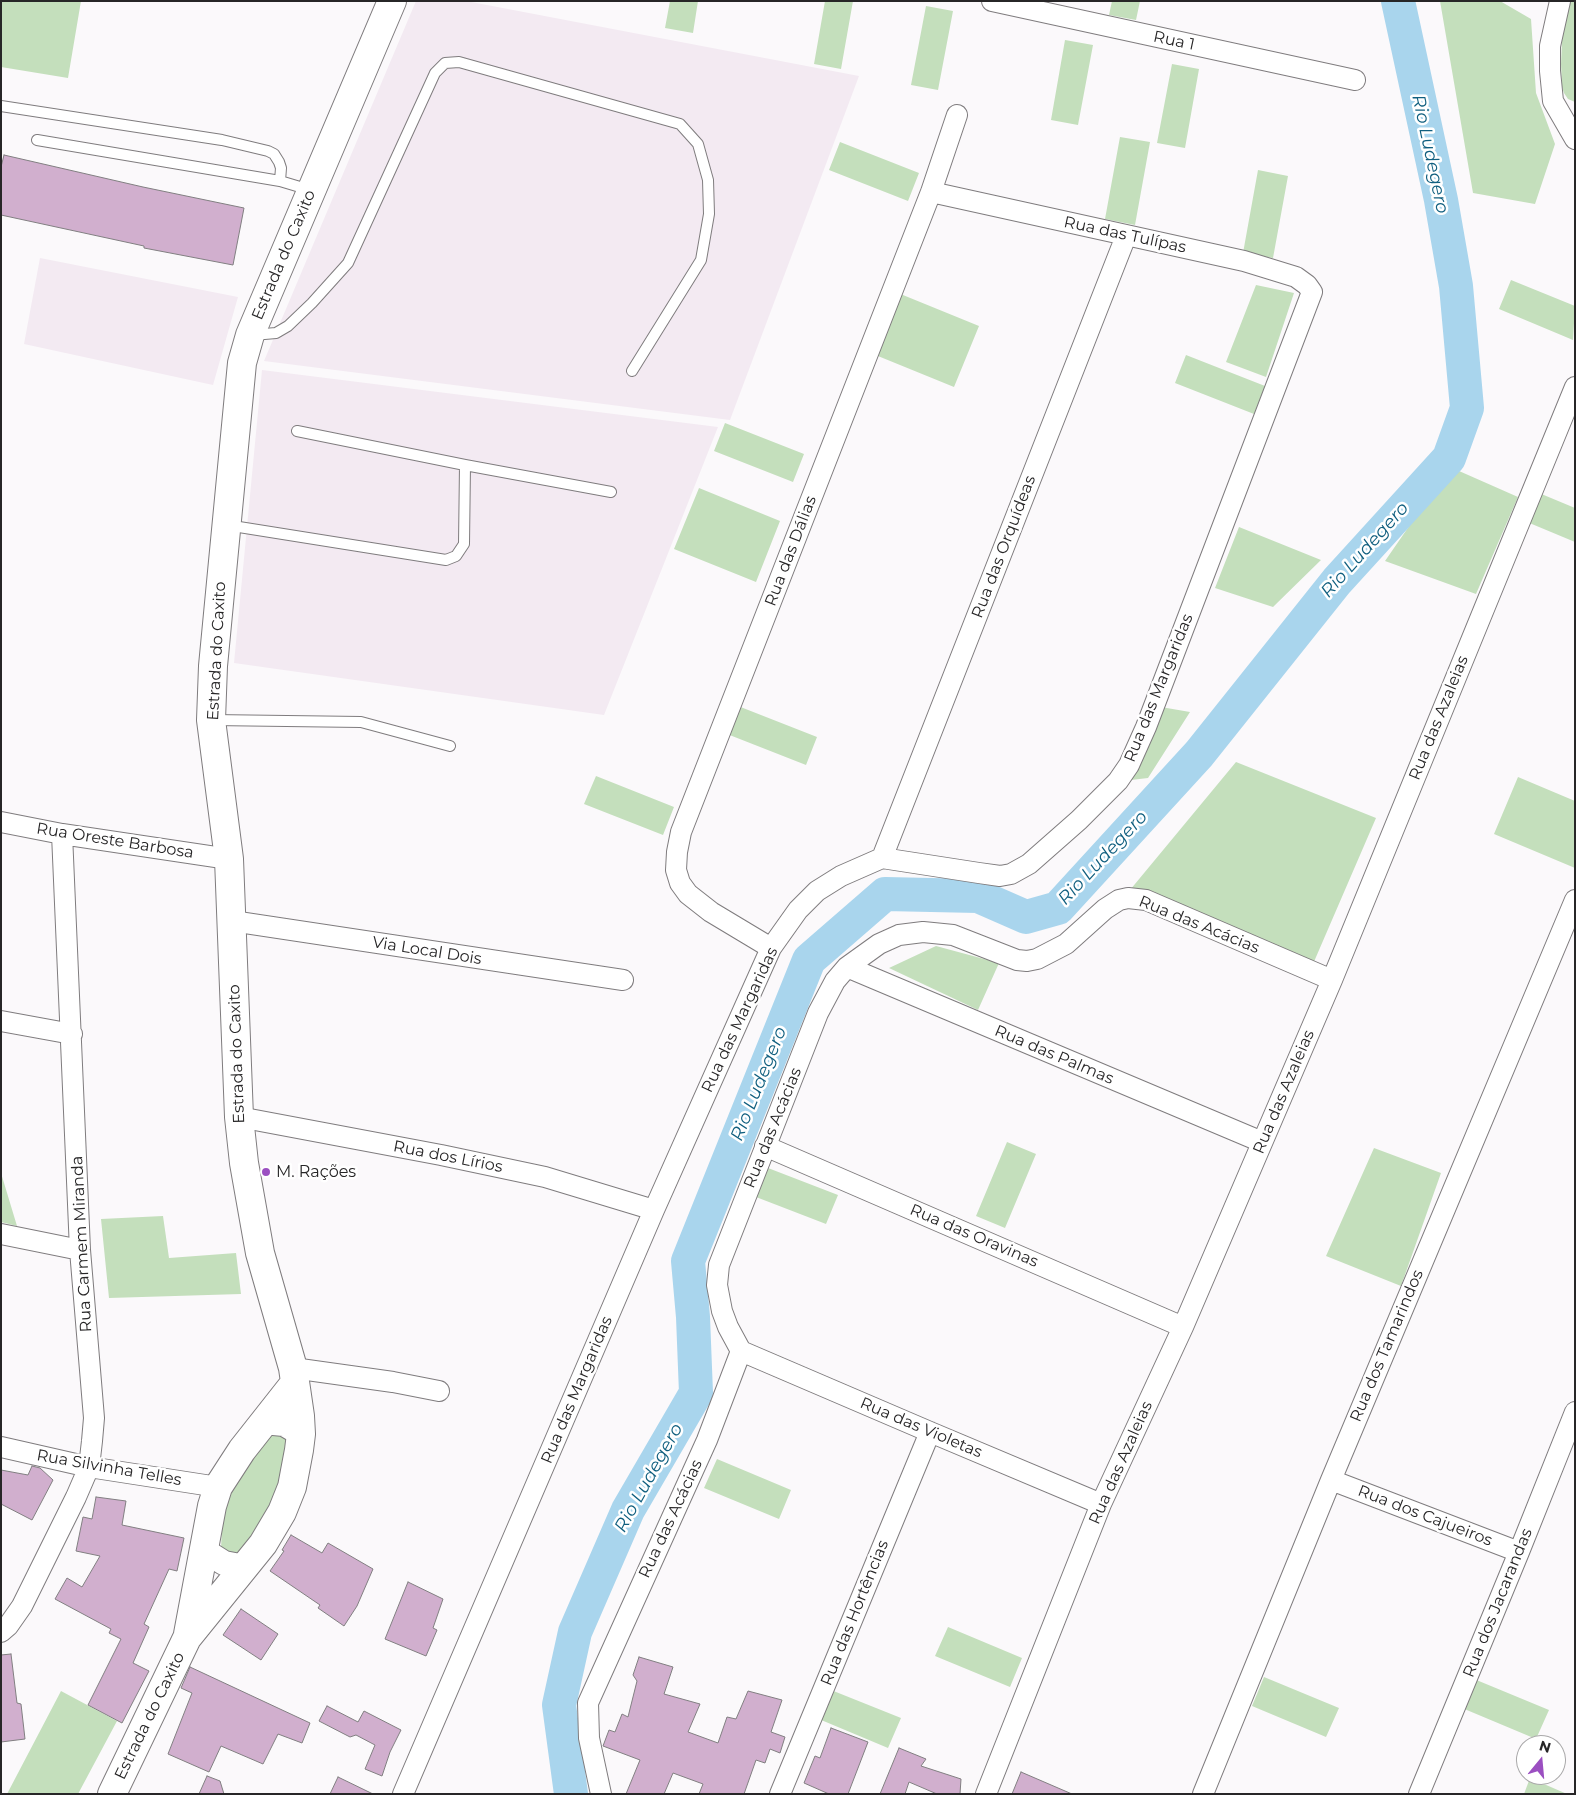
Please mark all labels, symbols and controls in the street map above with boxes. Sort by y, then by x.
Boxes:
street label: Rua 1 [1152,27,1196,55]
water label: Rio Ludegero [1407,93,1453,215]
street label: Estrada do Caxito [248,187,320,323]
street label: Rua das Tulípas [1062,213,1188,257]
street label: Rua das Orquídeas [968,473,1040,621]
street label: Rua das Dálias [761,493,821,609]
water label: Rio Ludegero [1317,498,1413,602]
street label: Estrada do Caxito [204,581,230,721]
street label: Rua das Margaridas [1120,611,1198,765]
street label: Rua das Azaleias [1405,653,1473,783]
water label: Rio Ludegero [1054,806,1152,910]
street label: Rua Oreste Barbosa [35,819,195,863]
street label: Rua das Acácias [1136,892,1262,958]
street label: Via Local Dois [371,933,483,969]
street label: Rua das Margaridas [698,944,782,1096]
street label: Estrada do Caxito [225,984,249,1124]
street label: Rua das Palmas [992,1021,1116,1089]
water label: Rio Ludegero [726,1024,792,1144]
street label: Rua das Azaleias [1249,1027,1319,1157]
street label: Rua das Acácias [740,1065,806,1191]
street label: Rua dos Lírios [392,1137,504,1177]
street label: Rua Carmem Miranda [68,1155,96,1333]
place label: M. Rações [276,1162,356,1182]
marker: M. Rações [260,1166,272,1178]
street label: Rua das Oravinas [907,1200,1041,1272]
street label: Rua dos Tamarindos [1346,1267,1428,1425]
street label: Rua das Margaridas [537,1313,617,1467]
street label: Rua das Violetas [857,1394,985,1462]
street label: Rua das Azaleias [1085,1398,1157,1528]
water label: Rio Ludegero [610,1420,688,1536]
street label: Rua Silvinha Telles [35,1446,183,1490]
street label: Rua das Acácias [635,1457,707,1581]
street label: Rua dos Cajueiros [1355,1481,1495,1551]
street label: Rua dos Jacarandas [1459,1526,1537,1680]
street label: Rua das Hortências [817,1538,893,1688]
street label: Estrada do Caxito [111,1649,189,1783]
north arrow [1516,1735,1566,1785]
text: N [1537,1736,1553,1757]

